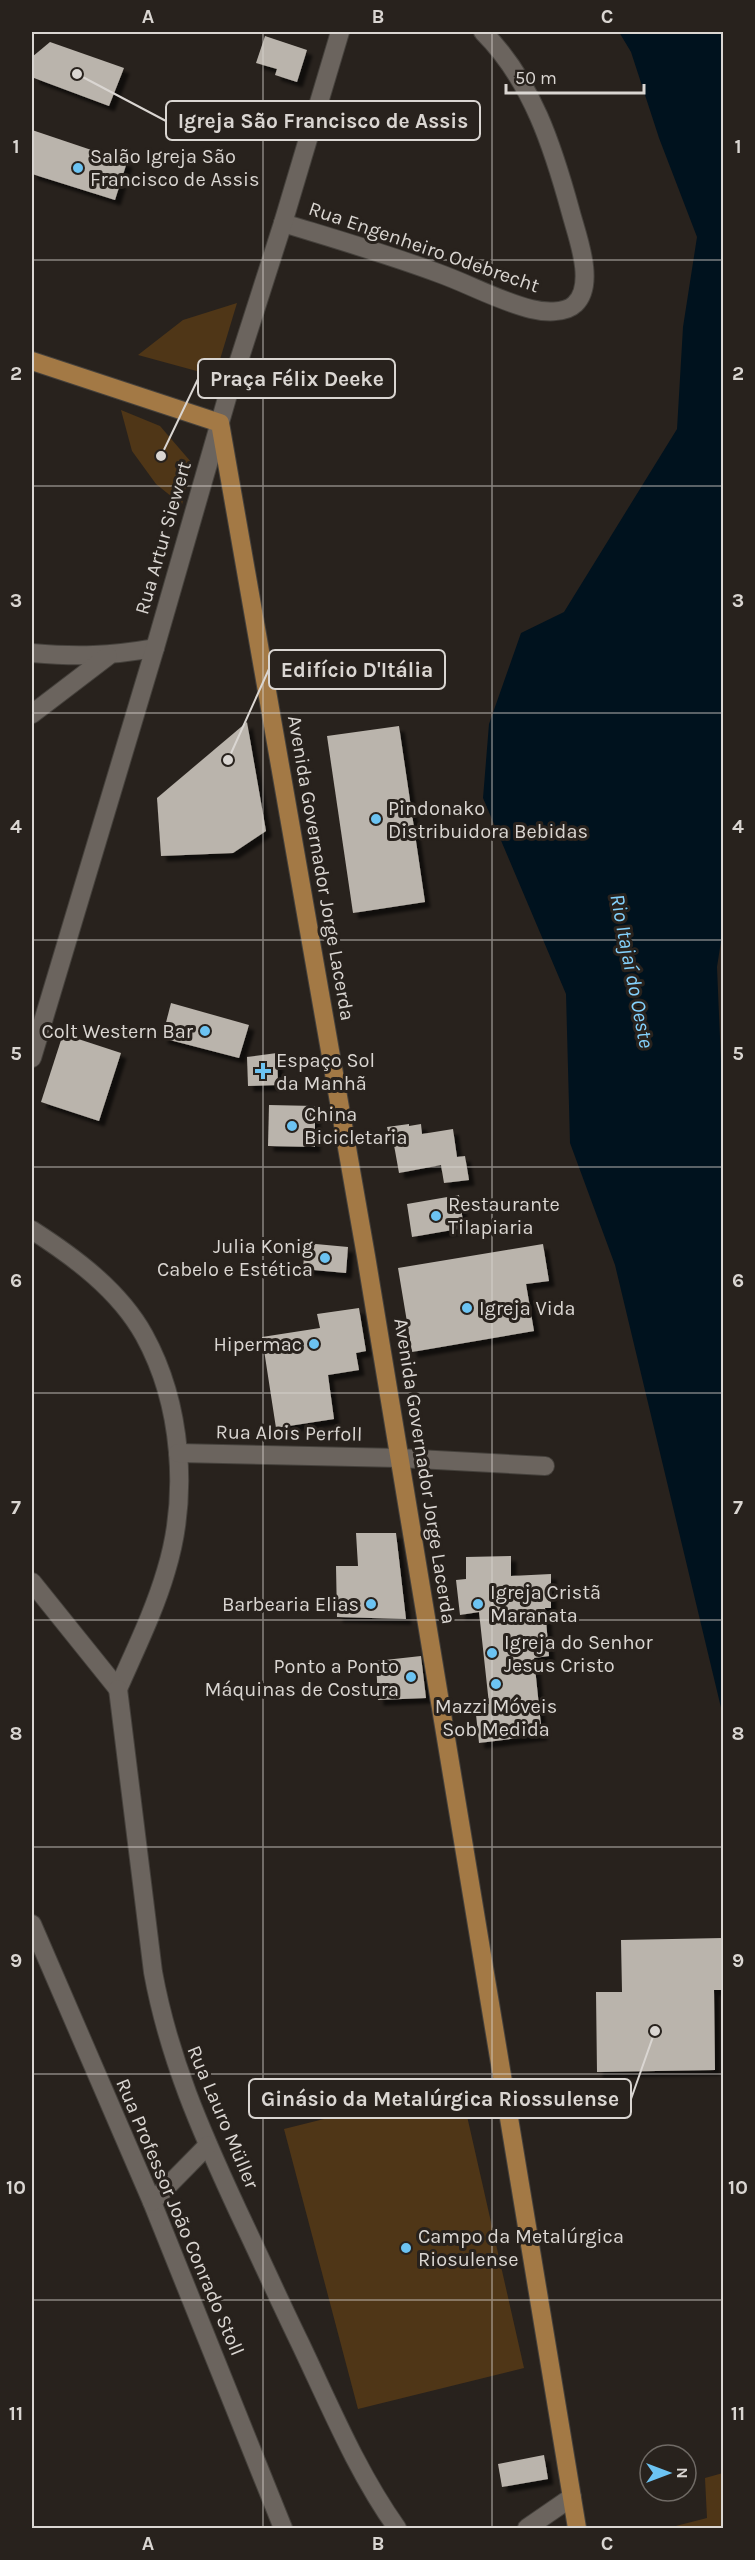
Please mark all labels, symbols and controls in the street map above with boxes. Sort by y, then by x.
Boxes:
text: A [142,5,155,28]
text: B [372,5,384,28]
text: C [601,5,613,28]
scale bar [506,57,644,95]
text: 50 m [515,67,557,89]
callout: Igreja São Francisco de Assis [166,101,480,140]
text: Igreja São Francisco de Assis [178,109,468,133]
text: 1 [12,135,20,158]
text: 1 [734,135,742,158]
place label: Salão Igreja São Francisco de Assis [90,145,259,191]
marker: Salão Igreja São Francisco de Assis [71,161,85,175]
street label: Rua Engenheiro Odebrecht [306,197,543,298]
callout: Praça Félix Deeke [198,359,395,398]
text: 2 [10,362,22,385]
text: 2 [732,362,744,385]
text: Praça Félix Deeke [210,367,384,391]
street label: Rua Artur Siewert [130,458,196,617]
text: 3 [10,589,22,612]
text: 3 [732,589,744,612]
callout: Edifício D'Itália [269,650,445,689]
text: Edifício D'Itália [281,658,433,682]
street label: Avenida Governador Jorge Lacerda [283,714,359,1022]
place label: Pindonako Distribuidora Bebidas [388,797,588,843]
marker: Pindonako Distribuidora Bebidas [369,812,383,826]
text: 4 [10,815,22,838]
text: 4 [732,815,744,838]
water label: Rio Itajaí do Oeste [605,892,659,1050]
place label: Colt Western Bar [41,1020,194,1043]
marker: Colt Western Bar [198,1024,212,1038]
text: 5 [10,1042,22,1065]
text: 5 [732,1042,744,1065]
place label: Espaço Sol da Manhã [276,1049,375,1095]
marker: Espaço Sol da Manhã [254,1062,272,1080]
place label: China Bicicletaria [304,1103,408,1149]
marker: China Bicicletaria [285,1119,299,1133]
place label: Restaurante Tilapiaria [448,1193,560,1239]
marker: Restaurante Tilapiaria [429,1209,443,1223]
place label: Julia Konig Cabelo e Estética [157,1235,313,1281]
marker: Julia Konig Cabelo e Estética [318,1251,332,1265]
text: 6 [10,1269,22,1292]
text: 6 [732,1269,744,1292]
place label: Igreja Vida [479,1297,576,1320]
marker: Igreja Vida [460,1301,474,1315]
street label: Avenida Governador Jorge Lacerda [389,1316,461,1626]
place label: Hipermac [213,1333,302,1356]
marker: Hipermac [307,1337,321,1351]
street label: Rua Alois Perfoll [215,1420,363,1446]
text: 7 [11,1496,21,1519]
text: 7 [733,1496,743,1519]
place label: Igreja Cristã Maranata [490,1581,601,1627]
place label: Barbearia Elias [222,1593,359,1616]
marker: Barbearia Elias [364,1597,378,1611]
marker: Igreja Cristã Maranata [471,1597,485,1611]
place label: Igreja do Senhor Jesus Cristo [504,1631,653,1677]
marker: Igreja do Senhor Jesus Cristo [485,1646,499,1660]
place label: Ponto a Ponto Máquinas de Costura [205,1655,399,1701]
marker: Ponto a Ponto Máquinas de Costura [404,1670,418,1684]
marker: Mazzi Móveis Sob Medida [489,1677,503,1691]
place label: Mazzi Móveis Sob Medida [435,1695,557,1741]
text: 8 [10,1722,22,1745]
text: 8 [732,1722,744,1745]
text: 9 [10,1949,22,1972]
text: 9 [732,1949,744,1972]
street label: Rua Lauro Müller [182,2042,264,2193]
street label: Rua Professor João Conrado Stoll [111,2075,249,2359]
callout: Ginásio da Metalúrgica Riossulense [249,2079,631,2118]
text: Ginásio da Metalúrgica Riossulense [261,2087,619,2111]
text: 10 [6,2176,26,2199]
text: 10 [728,2176,748,2199]
place label: Campo da Metalúrgica Riosulense [418,2225,624,2271]
marker: Campo da Metalúrgica Riosulense [399,2241,413,2255]
text: 11 [9,2402,23,2425]
text: 11 [731,2402,745,2425]
north arrow [638,2443,698,2503]
text: N [673,2467,692,2479]
text: A [142,2532,155,2555]
text: B [372,2532,384,2555]
text: C [601,2532,613,2555]

